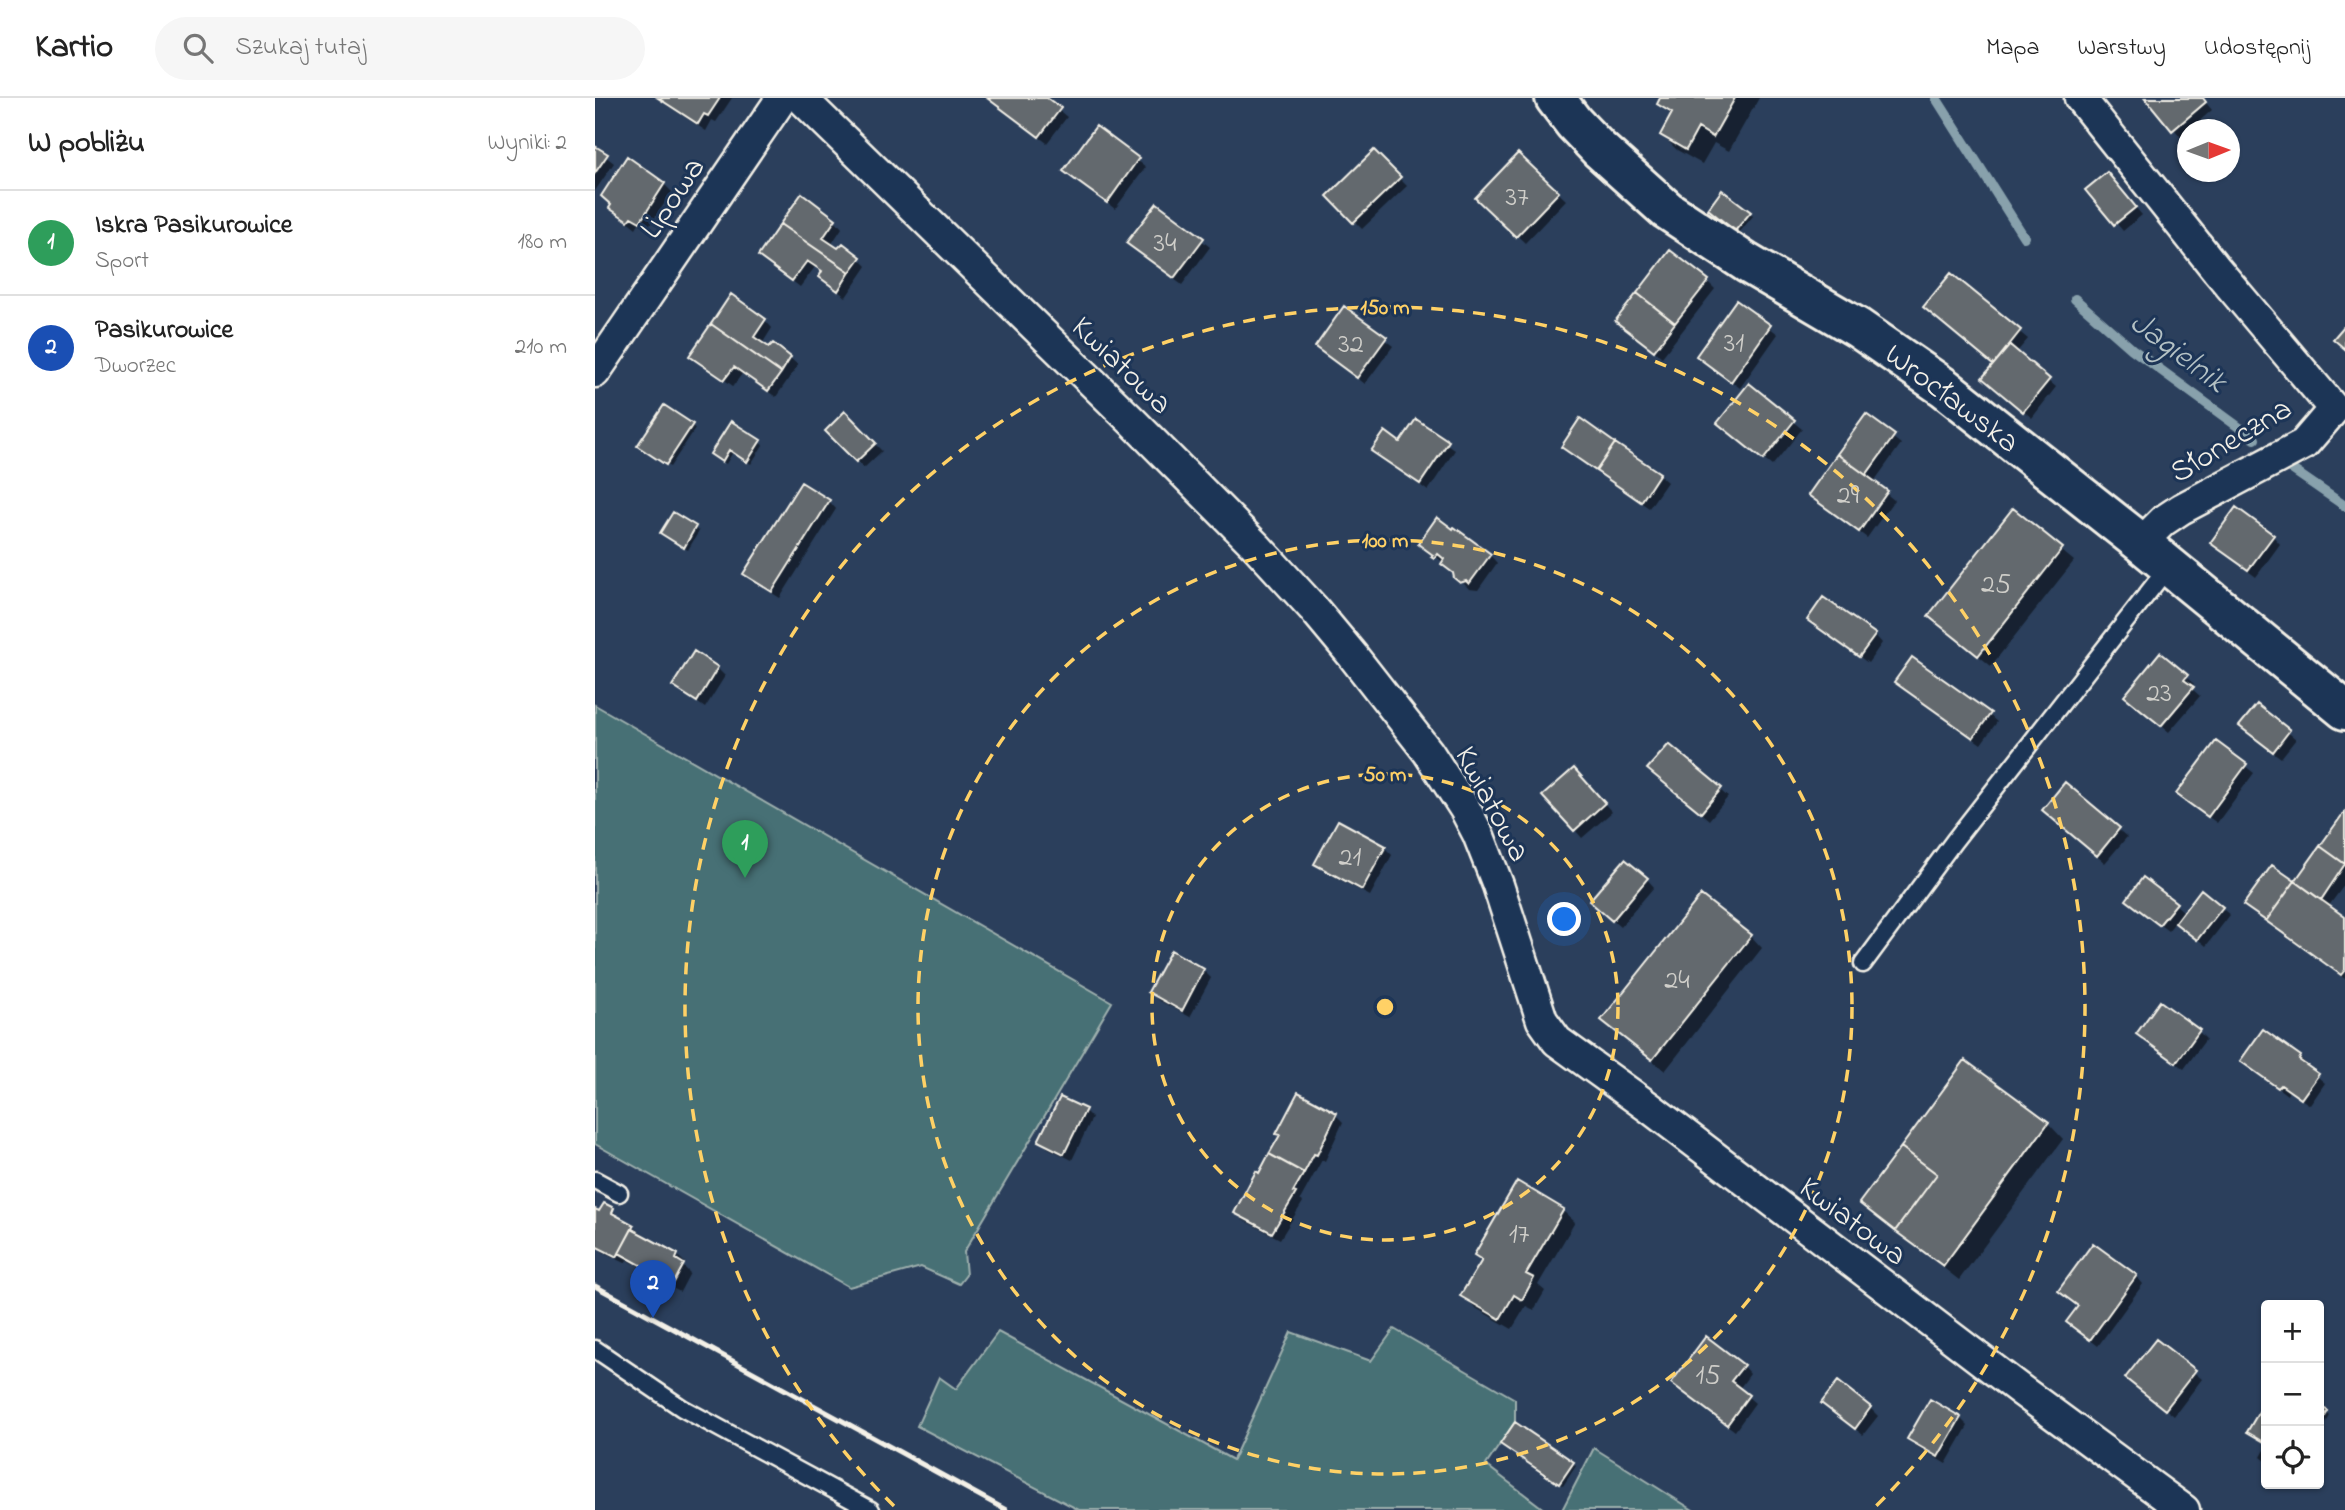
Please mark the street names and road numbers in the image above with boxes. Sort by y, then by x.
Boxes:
street label: Lipowa [629,149,719,249]
street label: Kwiatowa [1059,306,1182,427]
street label: Wrocławska [1873,333,2028,466]
street label: Słoneczna [2162,387,2302,497]
street label: Kwiatowa [1441,738,1541,871]
street label: Kwiatowa [1788,1166,1916,1279]

